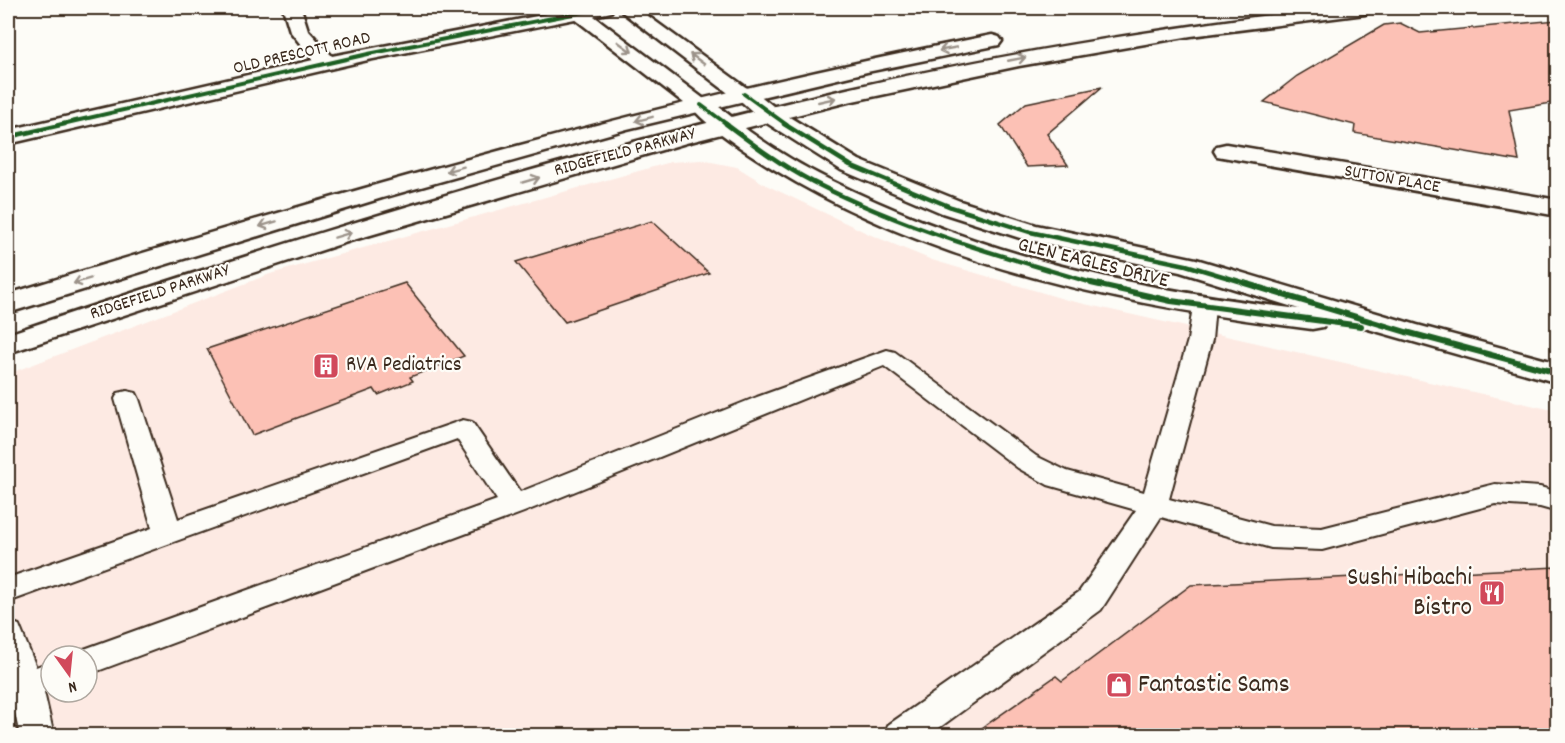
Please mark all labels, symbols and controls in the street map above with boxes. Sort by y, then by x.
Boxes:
street label: OLD PRESCOTT ROAD [231,26,373,82]
one-way arrow [616,41,632,53]
one-way arrow [939,44,958,55]
one-way arrow [689,53,705,65]
one-way arrow [1007,53,1027,64]
one-way arrow [817,94,836,105]
one-way arrow [635,113,654,125]
street label: RIDGEFIELD PARKWAY [552,122,700,184]
street label: SUTTON PLACE [1342,159,1442,201]
one-way arrow [446,164,465,175]
one-way arrow [521,173,540,185]
one-way arrow [259,219,278,230]
one-way arrow [333,229,352,240]
street label: GLEN EAGLES DRIVE [1014,231,1172,297]
street label: RIDGEFIELD PARKWAY [87,258,234,327]
one-way arrow [73,276,92,287]
building icon: RVA Pediatrics [311,351,341,381]
place label: RVA Pediatrics [346,351,462,381]
place label: Sushi Hibachi Bistro [1347,560,1472,627]
restaurant icon: Sushi Hibachi Bistro [1477,578,1507,608]
north arrow [39,644,99,704]
place label: Fantastic Sams [1138,667,1290,704]
shop icon: Fantastic Sams [1104,670,1134,700]
text: N [65,674,79,698]

